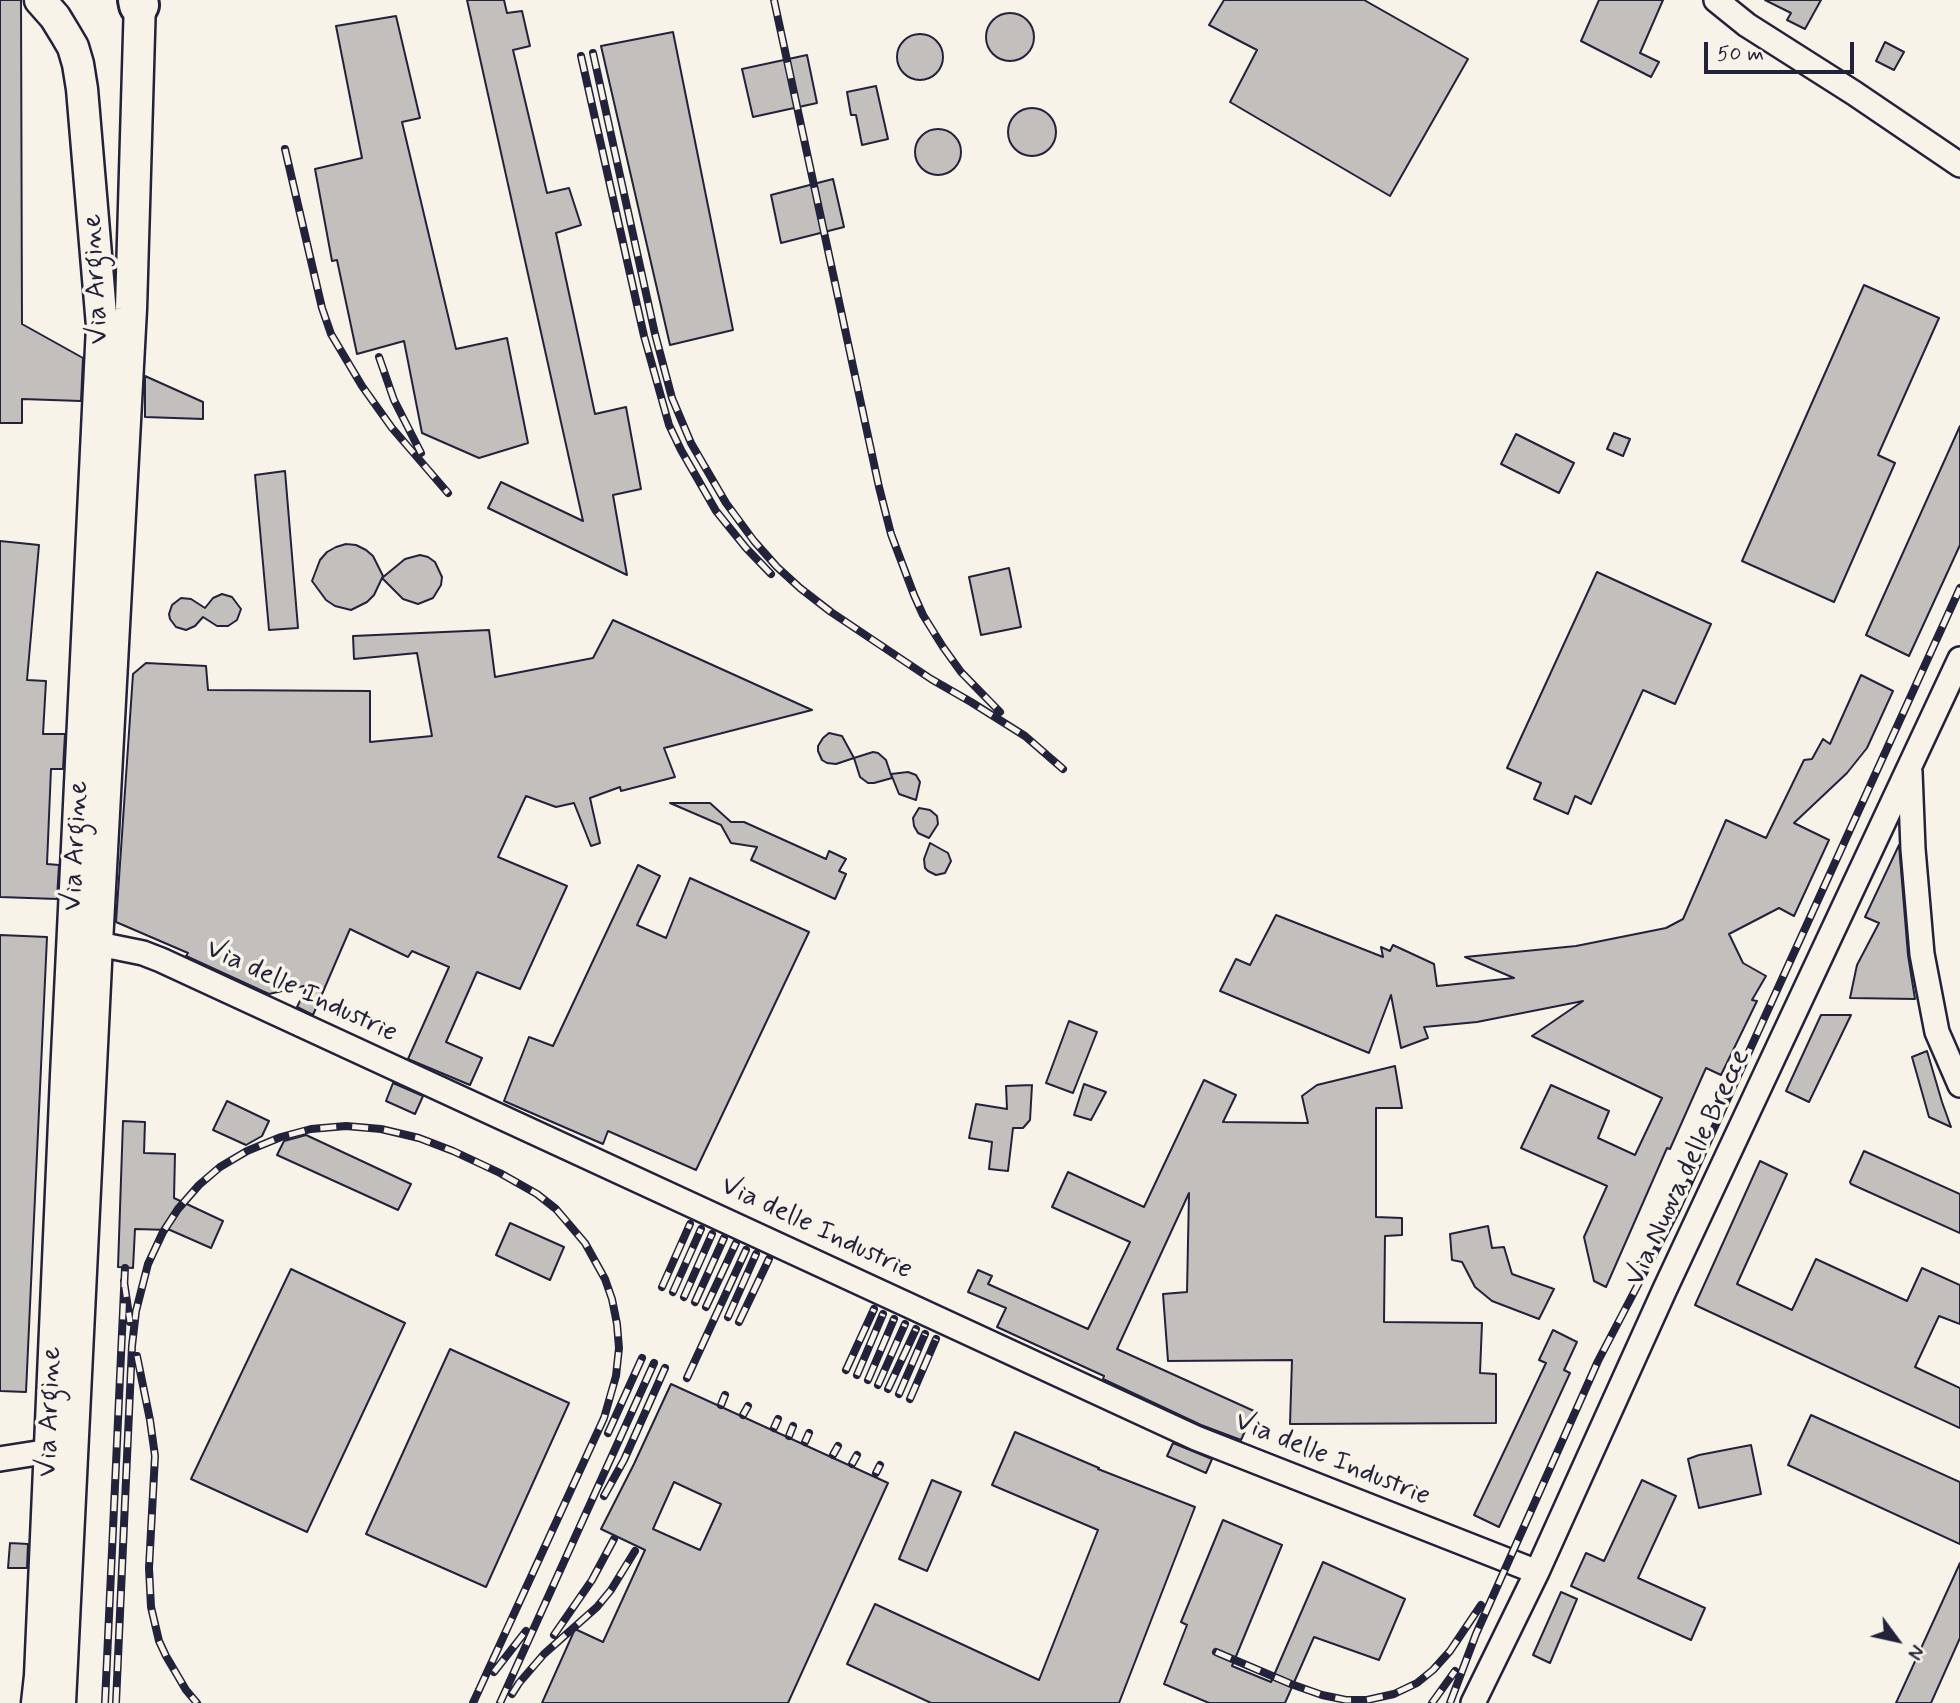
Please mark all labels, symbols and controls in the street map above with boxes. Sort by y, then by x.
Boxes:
scale bar [1708,28,1858,72]
text: 50 m [1717,40,1764,68]
street label: Via Argine [77,213,117,345]
street label: Via Argine [57,780,97,912]
street label: Via delle Industrie [200,933,402,1051]
street label: Via Nuova delle Brecce [1619,1044,1759,1292]
street label: Via delle Industrie [715,1170,917,1288]
street label: Via Argine [32,1346,70,1478]
street label: Via delle Industrie [1229,1406,1435,1514]
north arrow [1862,1605,1932,1675]
text: N [1901,1640,1929,1664]

